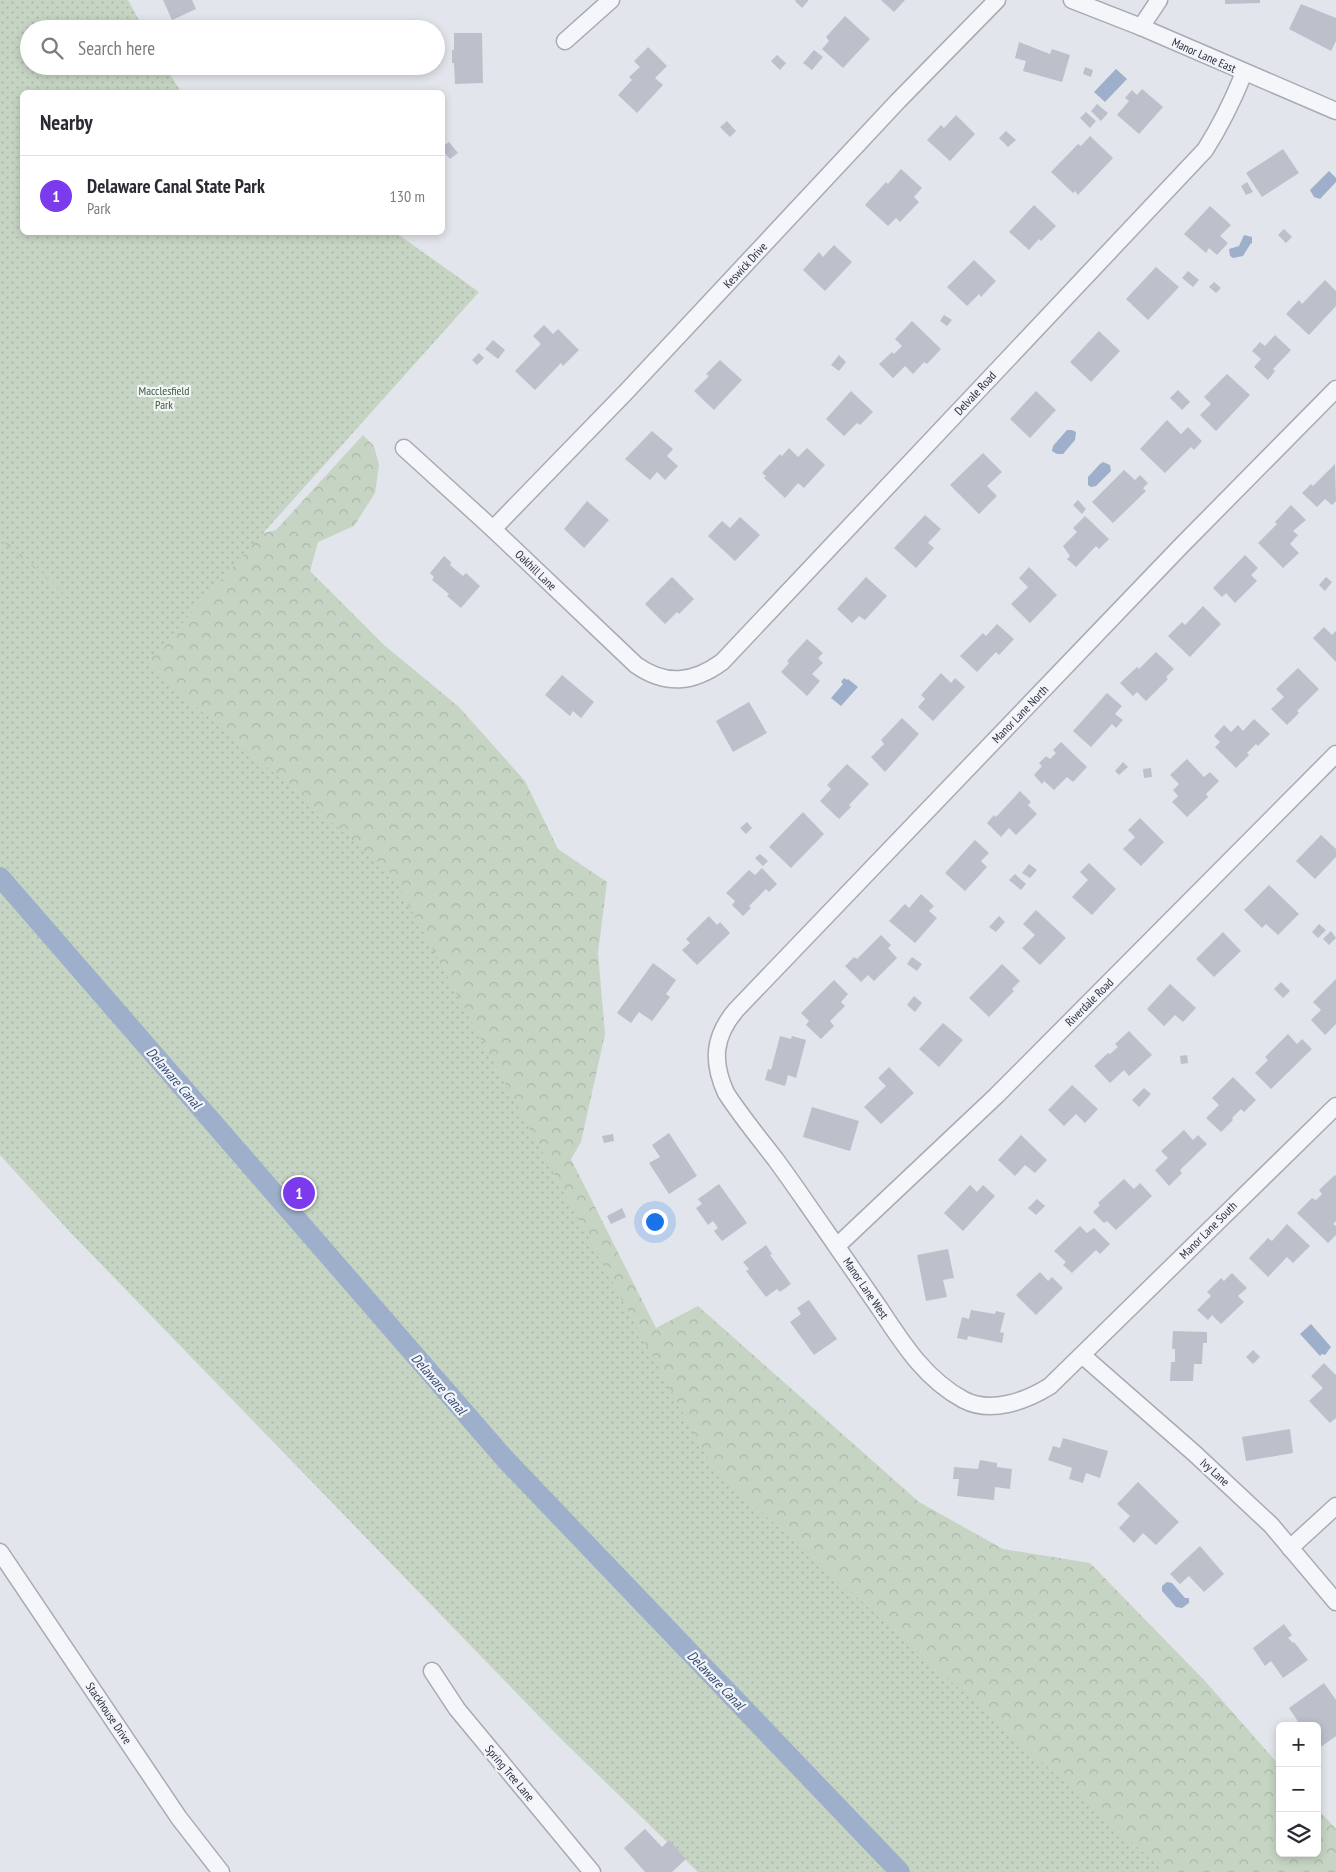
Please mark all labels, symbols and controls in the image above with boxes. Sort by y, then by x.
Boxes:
search box [20,20,445,75]
icon: search [38,34,66,62]
street label: Manor Lane East [1170,34,1239,76]
text: Search here [78,36,155,60]
text: Nearby [40,109,93,136]
text: Delaware Canal State Park [87,174,265,198]
text: 1 [52,186,60,206]
text: 130 m [390,186,425,206]
text: Park [87,198,111,218]
street label: Keswick Drive [720,239,770,291]
street label: Delvale Road [951,368,999,418]
park label: Macclesfield Park [139,383,189,412]
street label: Oakhill Lane [512,547,560,593]
street label: Manor Lane North [989,682,1051,746]
street label: Riverdale Road [1062,975,1116,1029]
water label: Delaware Canal [143,1044,207,1114]
pin: 1 [283,1174,315,1212]
street label: Manor Lane South [1176,1198,1240,1262]
your location [642,1209,668,1235]
street label: Manor Lane West [840,1254,892,1322]
water label: Delaware Canal [408,1350,472,1420]
street label: Ivy Lane [1197,1455,1233,1489]
water label: Delaware Canal [683,1647,750,1715]
street label: Stackhouse Drive [83,1679,135,1747]
map controls [1276,1722,1321,1857]
button: + [1276,1722,1321,1767]
street label: Spring Tree Lane [482,1742,538,1804]
button: − [1276,1767,1321,1812]
button: layers [1276,1812,1321,1857]

